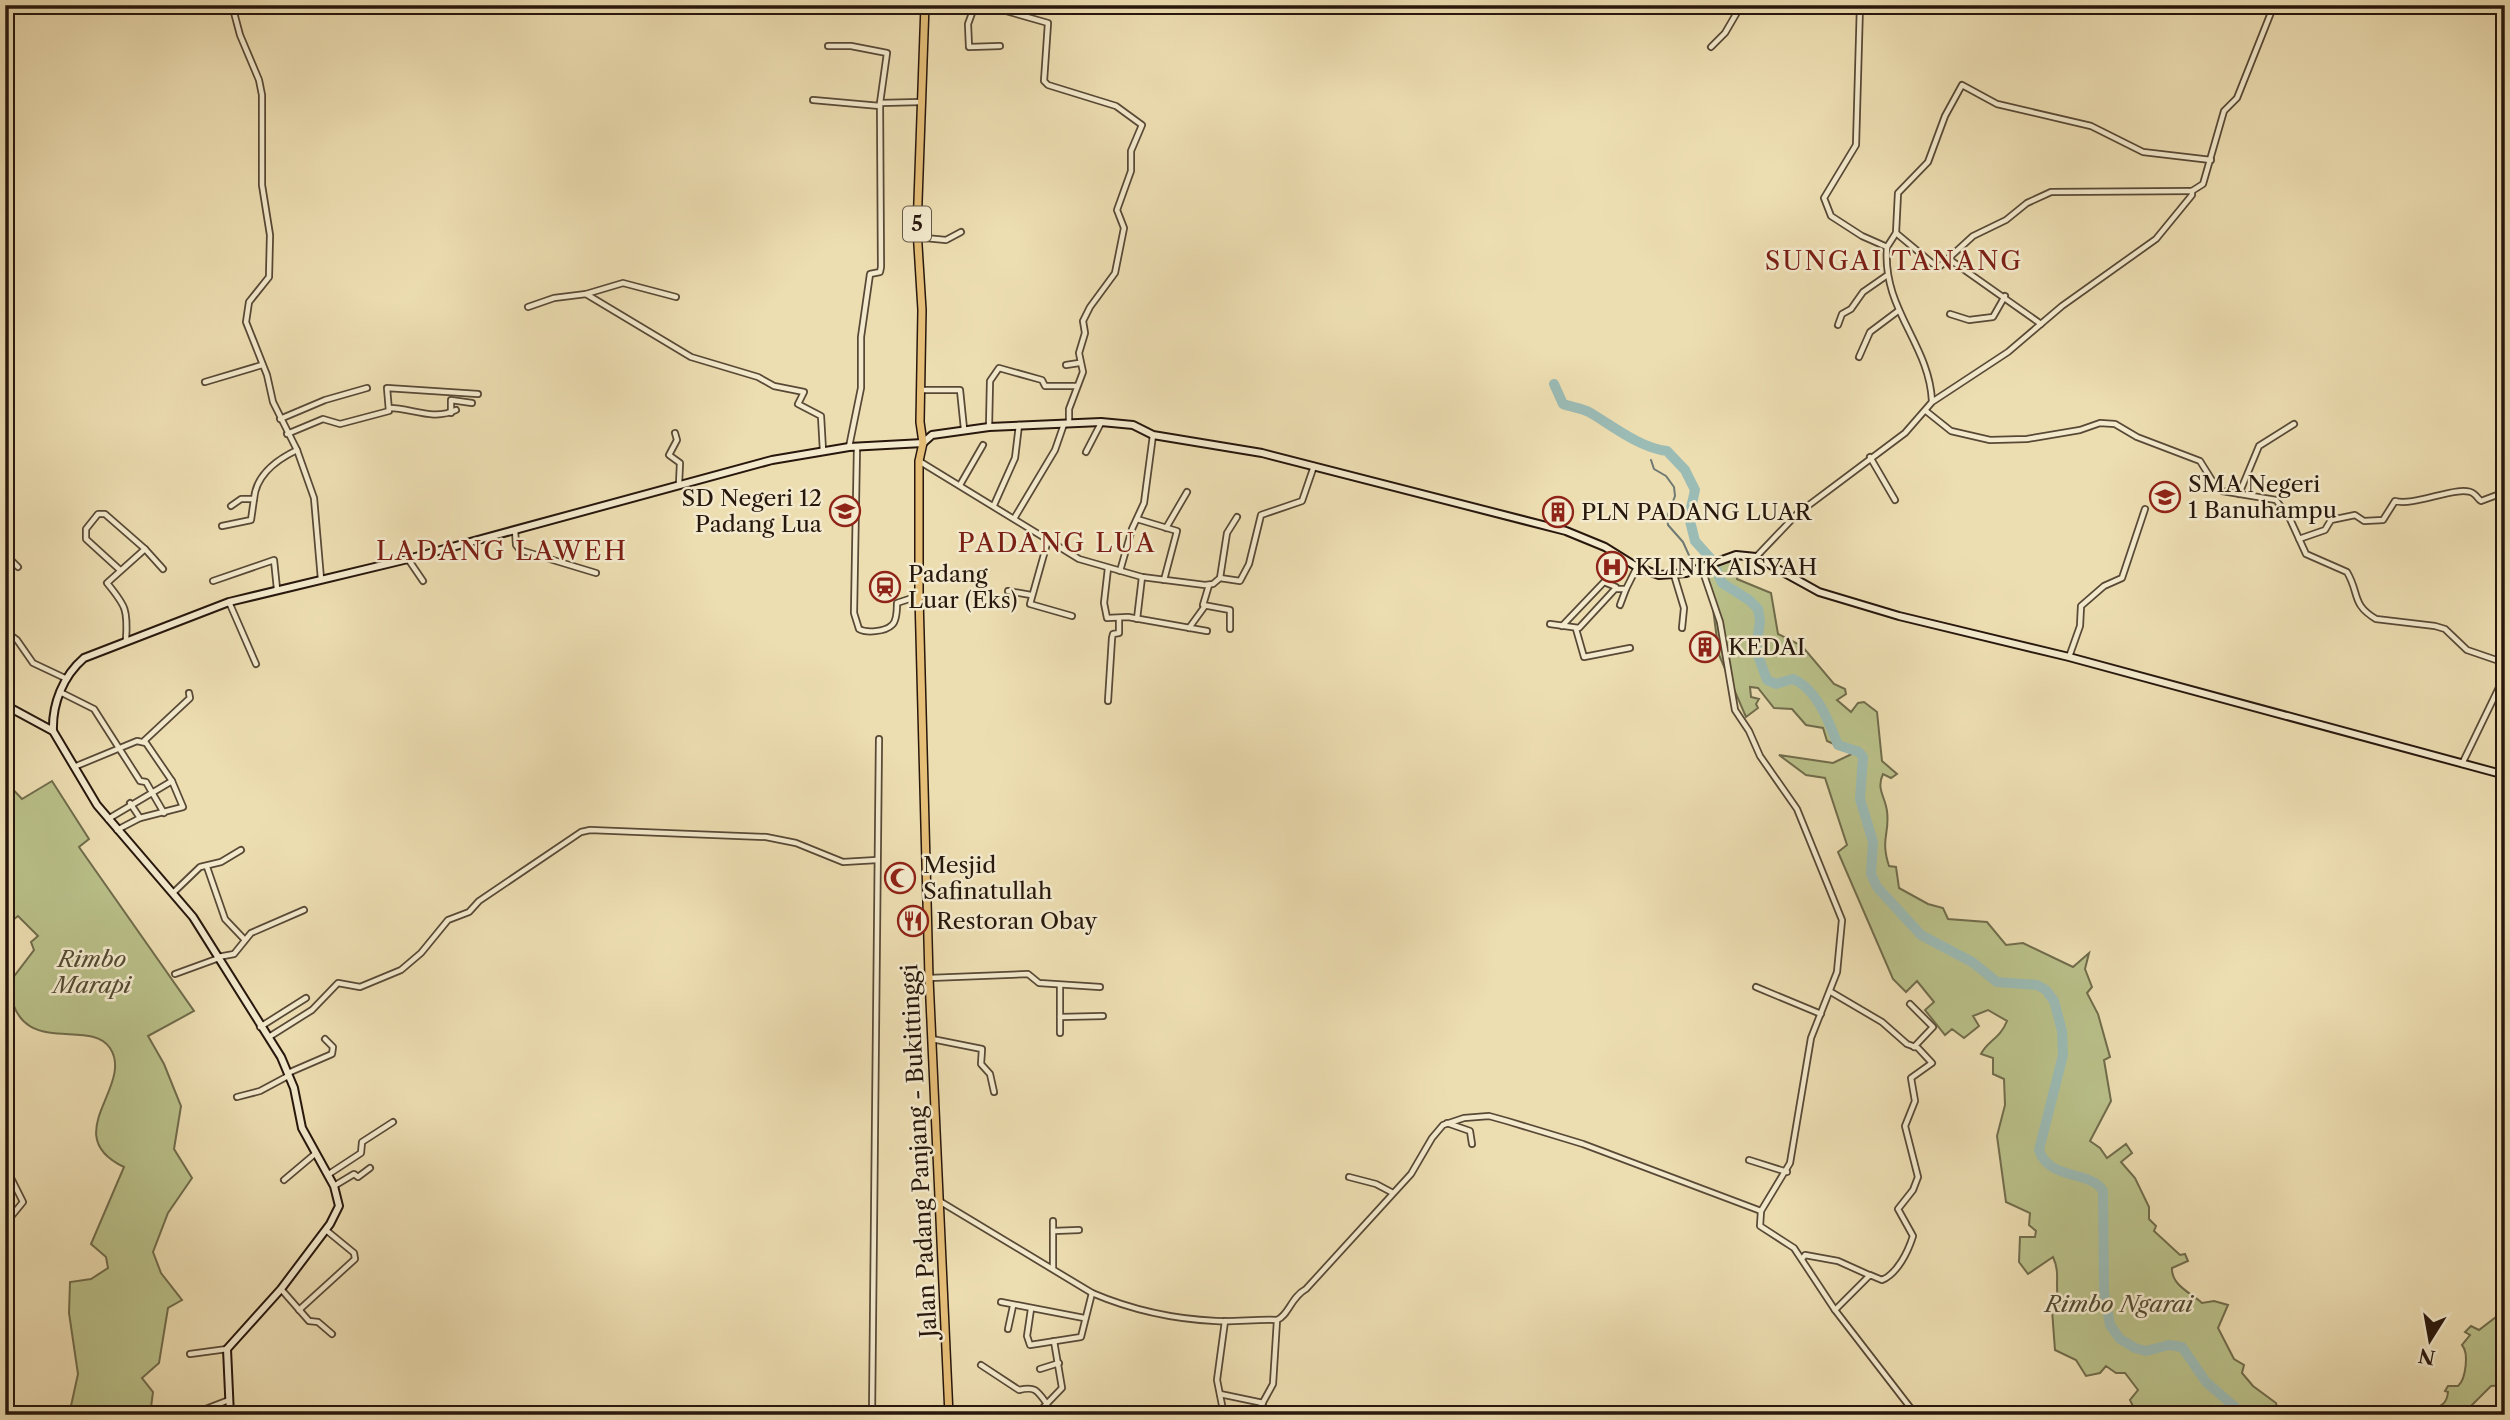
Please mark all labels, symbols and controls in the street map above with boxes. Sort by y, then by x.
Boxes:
road number: 5 [903,206,931,242]
district label: SUNGAI TANANG [1765,245,2023,277]
place label: SMA Negeri 1 Banuhampu [2188,470,2337,524]
school or university icon: SMA Negeri 1 Banuhampu [2148,480,2182,514]
place label: SD Negeri 12 Padang Lua [682,484,823,538]
school or university icon: SD Negeri 12 Padang Lua [828,494,862,528]
building icon: PLN PADANG LUAR [1541,495,1575,529]
place label: PLN PADANG LUAR [1581,498,1812,526]
district label: PADANG LUA [958,527,1156,559]
district label: LADANG LAWEH [376,535,628,567]
hospital icon: KLINIK AISYAH [1595,550,1629,584]
place label: KLINIK AISYAH [1635,553,1818,581]
place label: Padang Luar (Eks) [908,560,1017,614]
station icon: Padang Luar (Eks) [868,570,902,604]
building icon: KEDAI [1688,630,1722,664]
place label: KEDAI [1728,633,1805,661]
place label: Mesjid Safinatullah [923,851,1052,905]
mosque icon: Mesjid Safinatullah [883,861,917,895]
restaurant icon: Restoran Obay [896,904,930,938]
place label: Restoran Obay [936,907,1097,935]
park label: Rimbo Marapi [50,945,133,999]
street label: Jalan Padang Panjang - Bukittinggi [895,964,943,1341]
park label: Rimbo Ngarai [2043,1290,2195,1318]
north arrow [2394,1304,2464,1374]
text: N [2417,1343,2437,1369]

